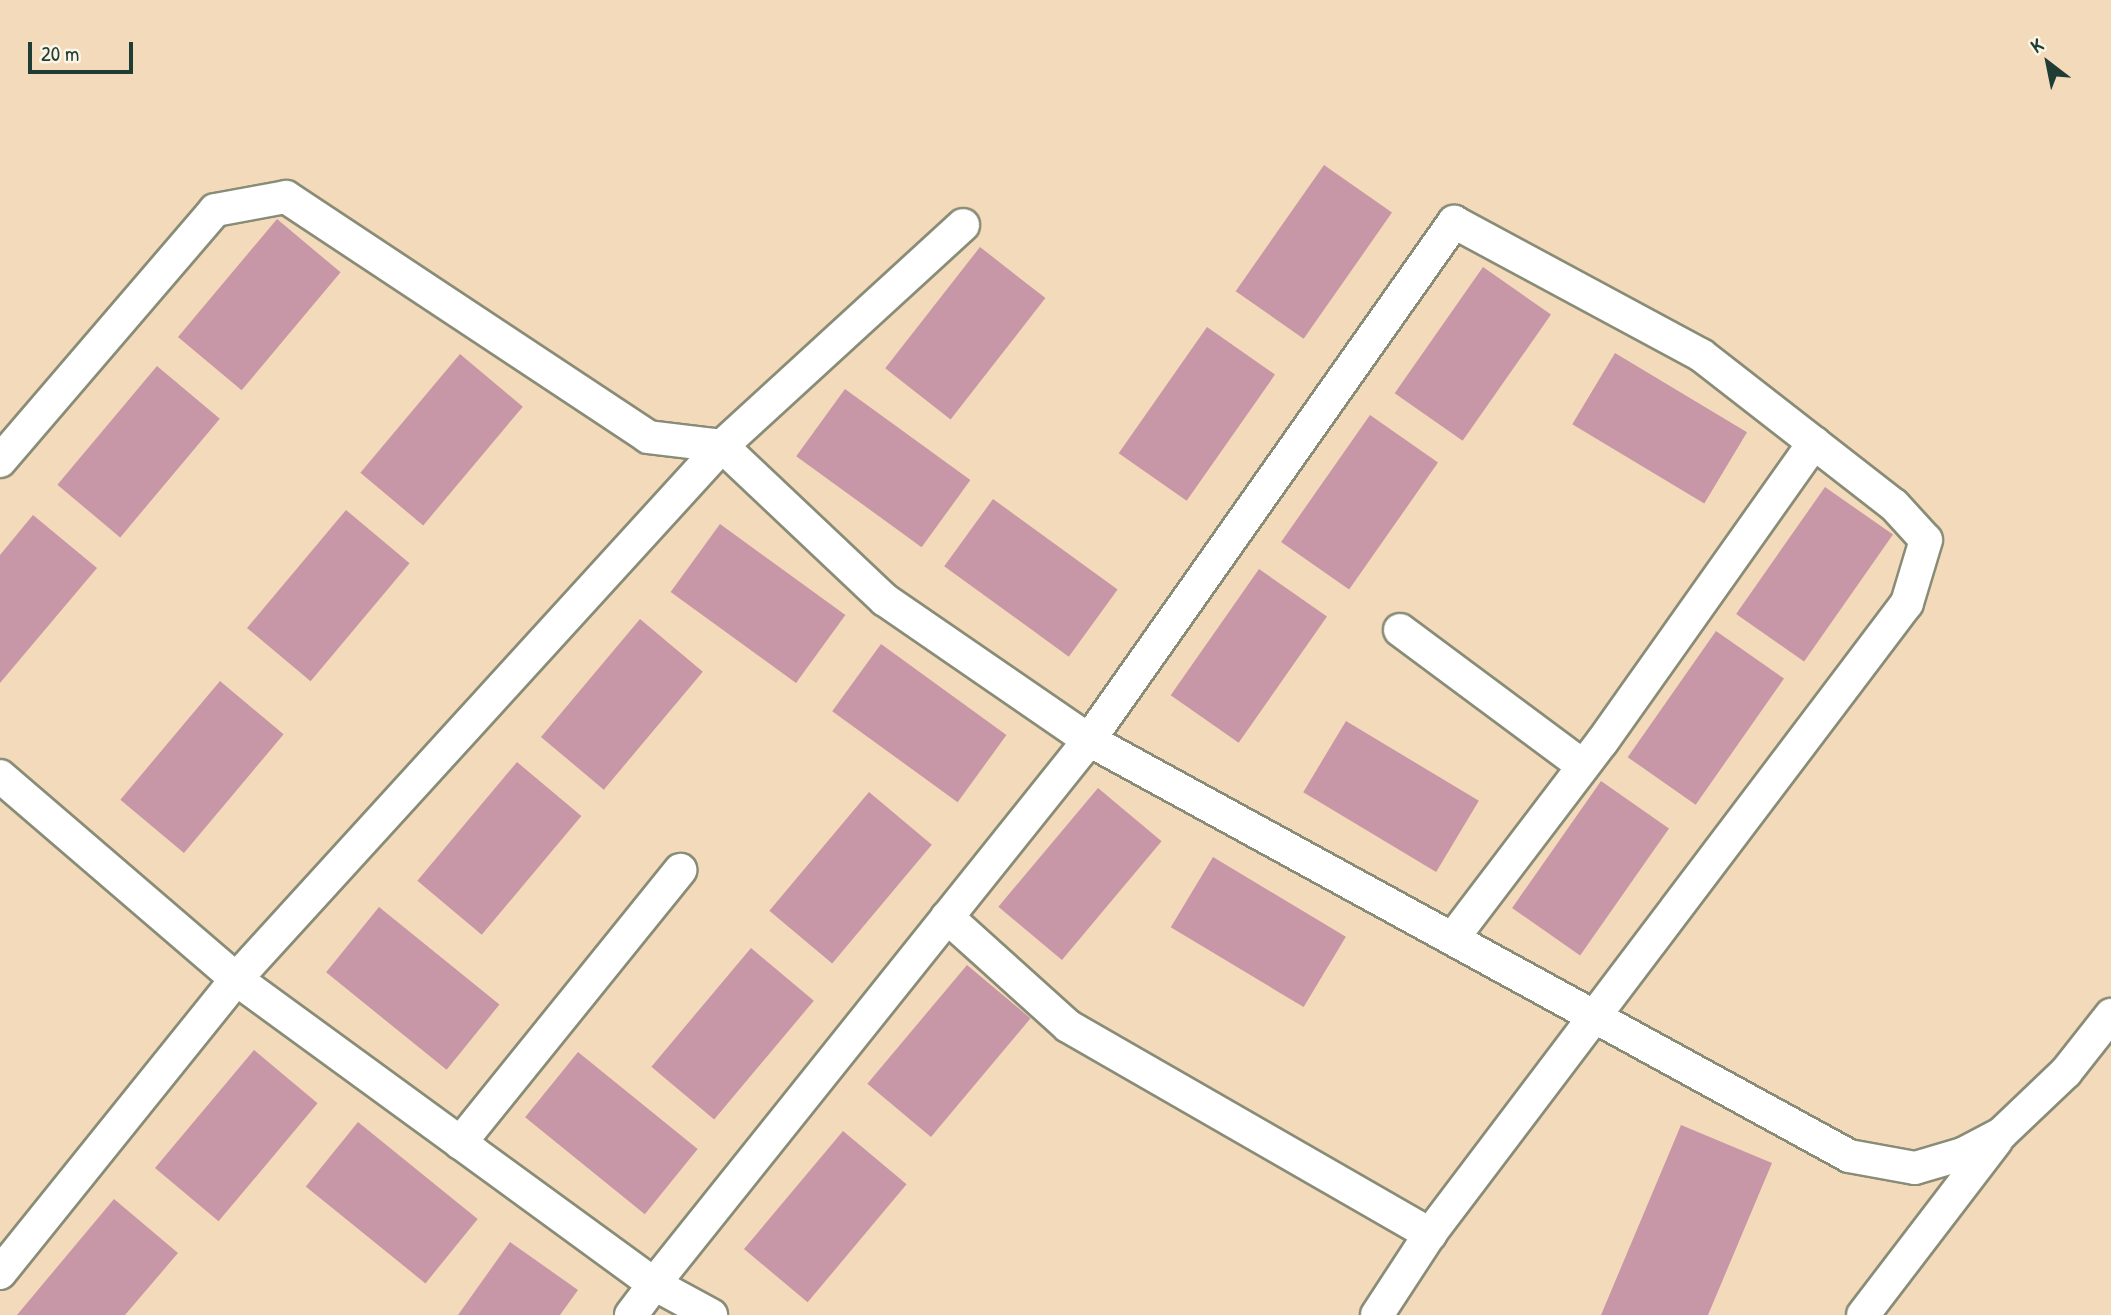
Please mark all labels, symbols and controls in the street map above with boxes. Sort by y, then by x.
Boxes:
scale bar [32,28,136,72]
north arrow [2013,28,2083,98]
text: K [2026,32,2048,59]
text: 20 m [41,39,79,68]

